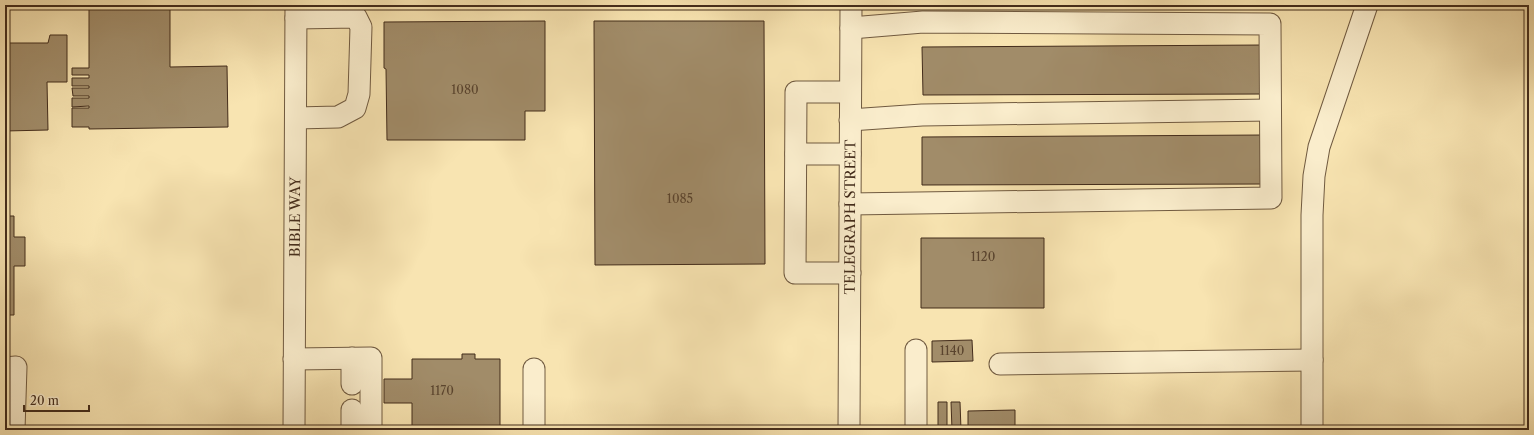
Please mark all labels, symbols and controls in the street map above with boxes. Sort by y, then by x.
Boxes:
house number: 1080 [451,82,479,97]
street label: TELEGRAPH STREET [841,139,859,294]
street label: BIBLE WAY [286,176,304,257]
house number: 1085 [667,191,693,206]
house number: 1120 [971,249,995,264]
house number: 1140 [940,343,964,358]
house number: 1170 [430,383,454,398]
scale bar [24,387,89,413]
text: 20 m [30,393,59,408]

